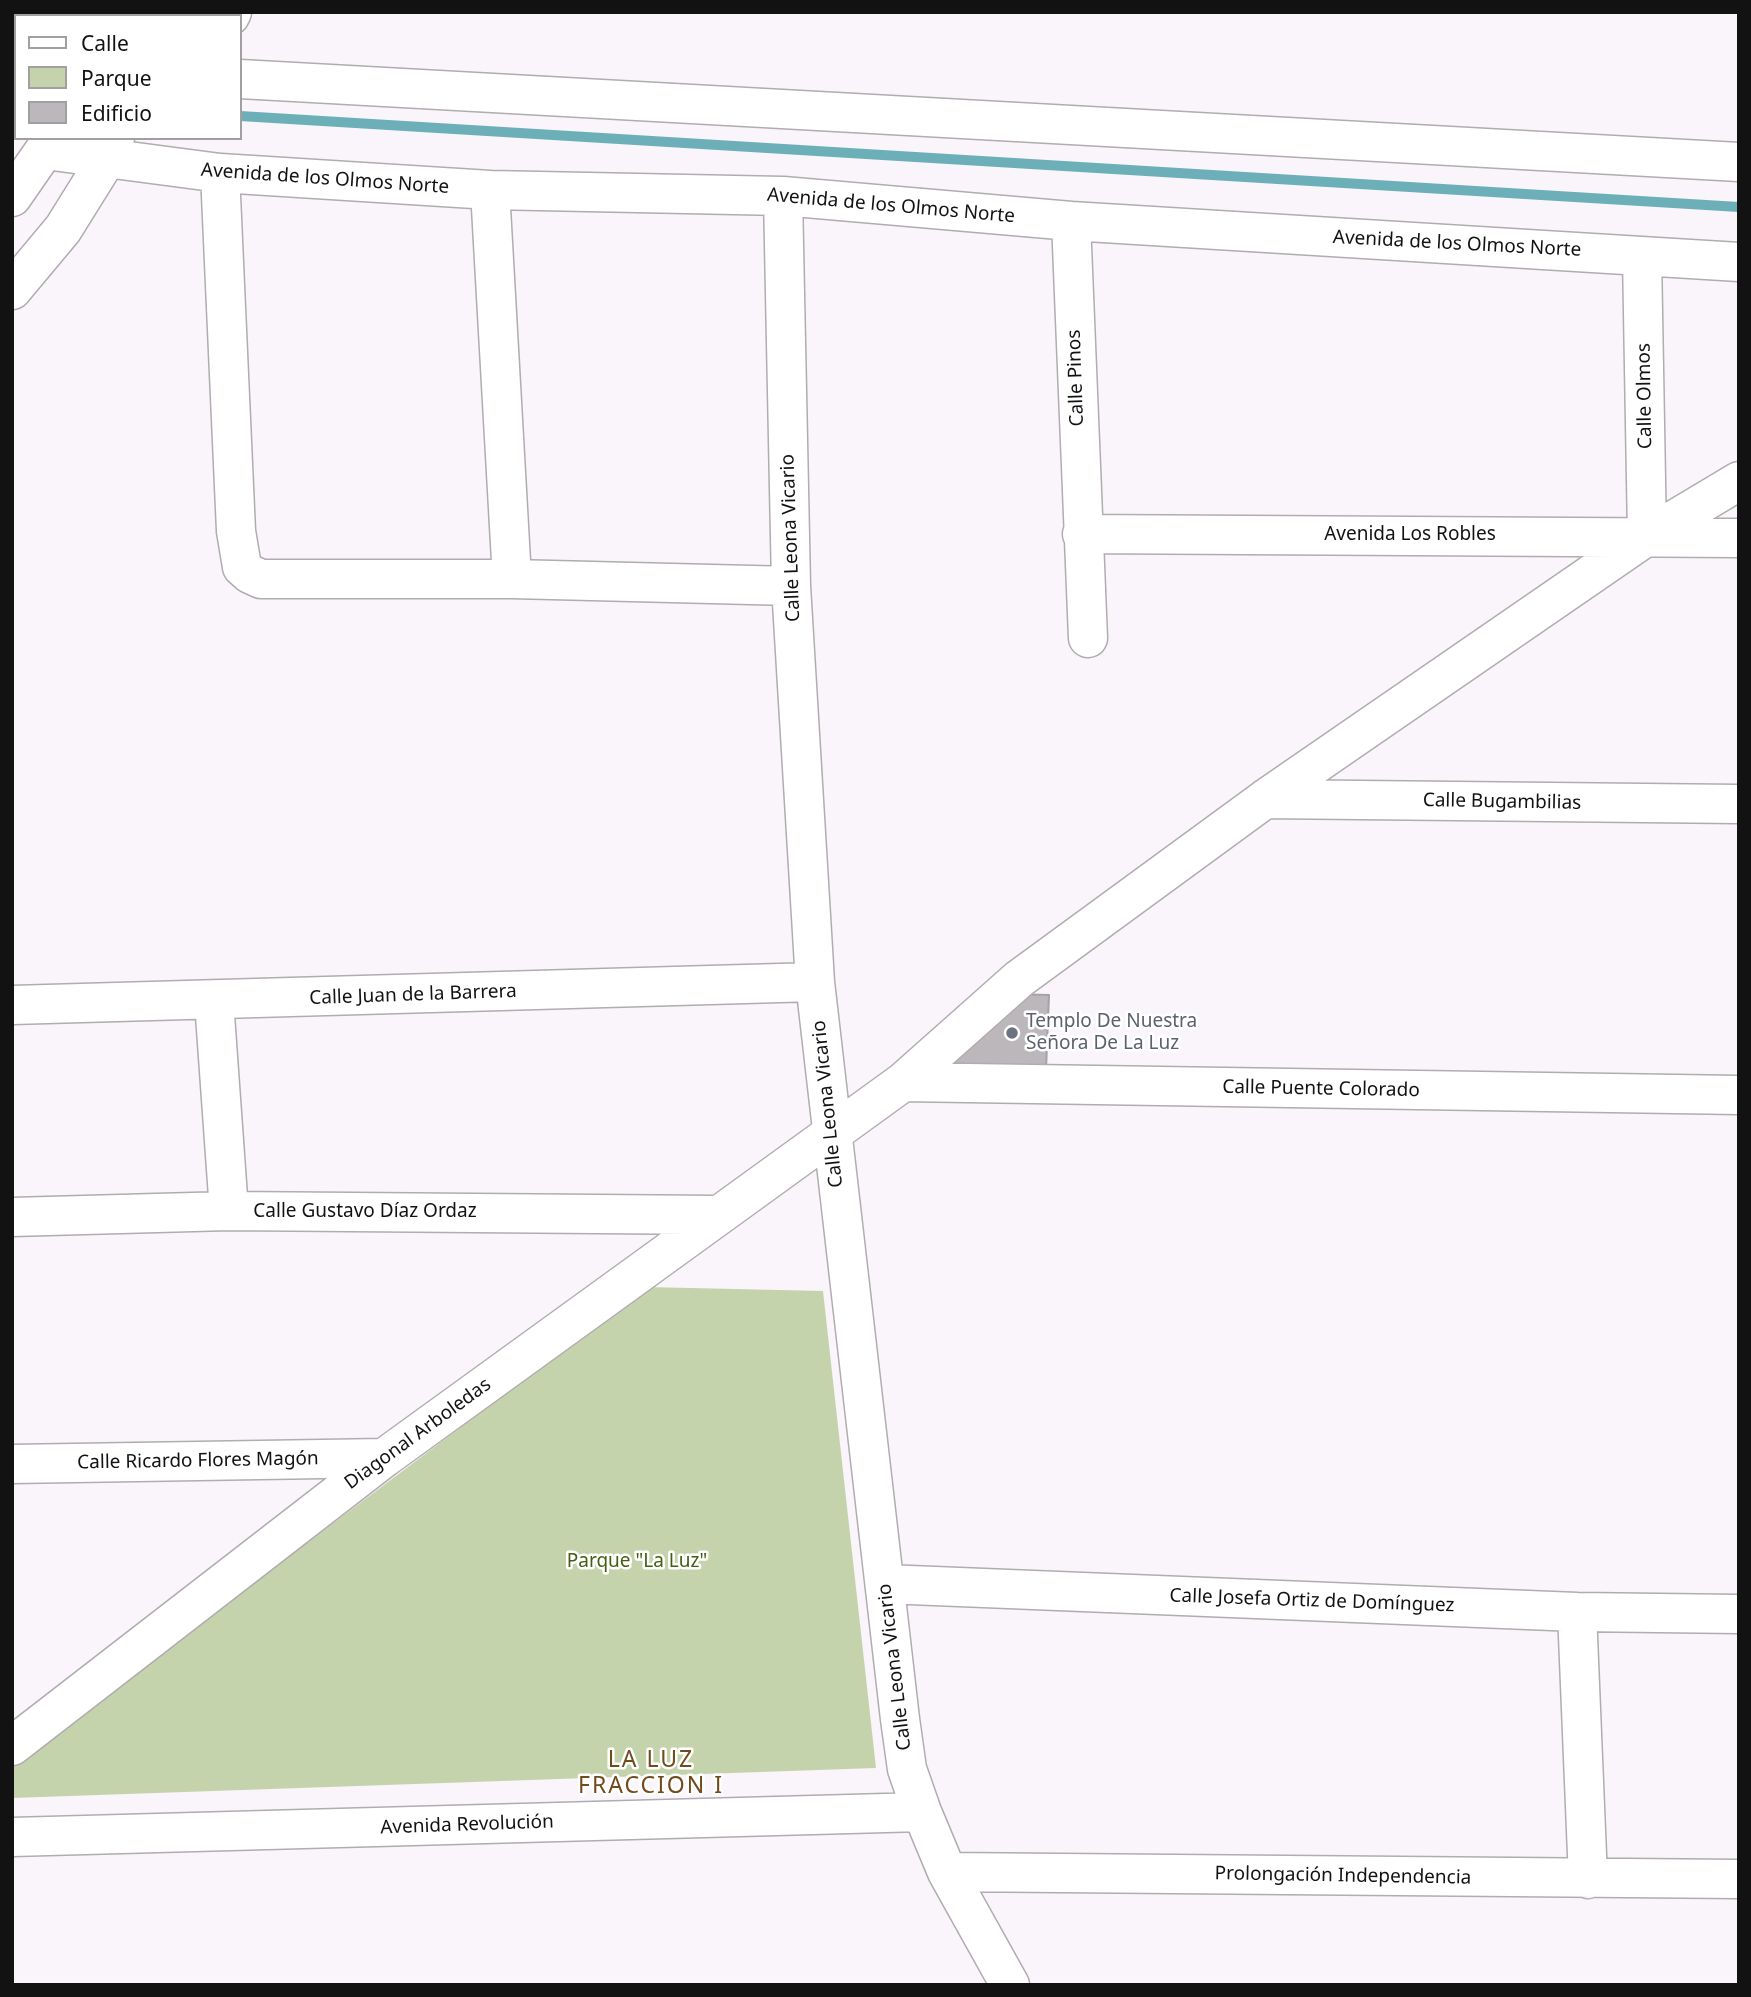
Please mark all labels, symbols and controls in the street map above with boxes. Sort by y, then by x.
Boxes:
legend [14,14,242,140]
text: Calle [81,29,129,57]
text: Parque [81,64,151,92]
text: Edificio [81,99,152,127]
street label: Avenida de los Olmos Norte [200,159,450,199]
street label: Avenida de los Olmos Norte [766,184,1016,228]
street label: Avenida de los Olmos Norte [1332,226,1582,262]
street label: Calle Pinos [1063,329,1089,427]
street label: Calle Olmos [1633,343,1657,449]
street label: Calle Leona Vicario [777,454,805,622]
street label: Avenida Los Robles [1324,524,1496,546]
street label: Calle Bugambilias [1423,789,1581,815]
street label: Calle Juan de la Barrera [309,980,517,1010]
place label: Templo De Nuestra Señora De La Luz [1026,1011,1197,1055]
street label: Calle Leona Vicario [808,1019,848,1189]
marker: Templo De Nuestra Señora De La Luz [1004,1025,1020,1041]
street label: Calle Puente Colorado [1222,1076,1420,1102]
street label: Calle Gustavo Díaz Ordaz [253,1201,477,1223]
street label: Diagonal Arboledas [340,1373,496,1495]
street label: Calle Ricardo Flores Magón [77,1447,319,1475]
park label: Parque "La Luz" [567,1551,707,1573]
street label: Calle Leona Vicario [873,1582,917,1752]
street label: Calle Josefa Ortiz de Domínguez [1169,1585,1455,1617]
district label: LA LUZ FRACCION I [579,1746,723,1800]
street label: Avenida Revolución [380,1811,554,1839]
street label: Prolongación Independencia [1214,1862,1472,1890]

